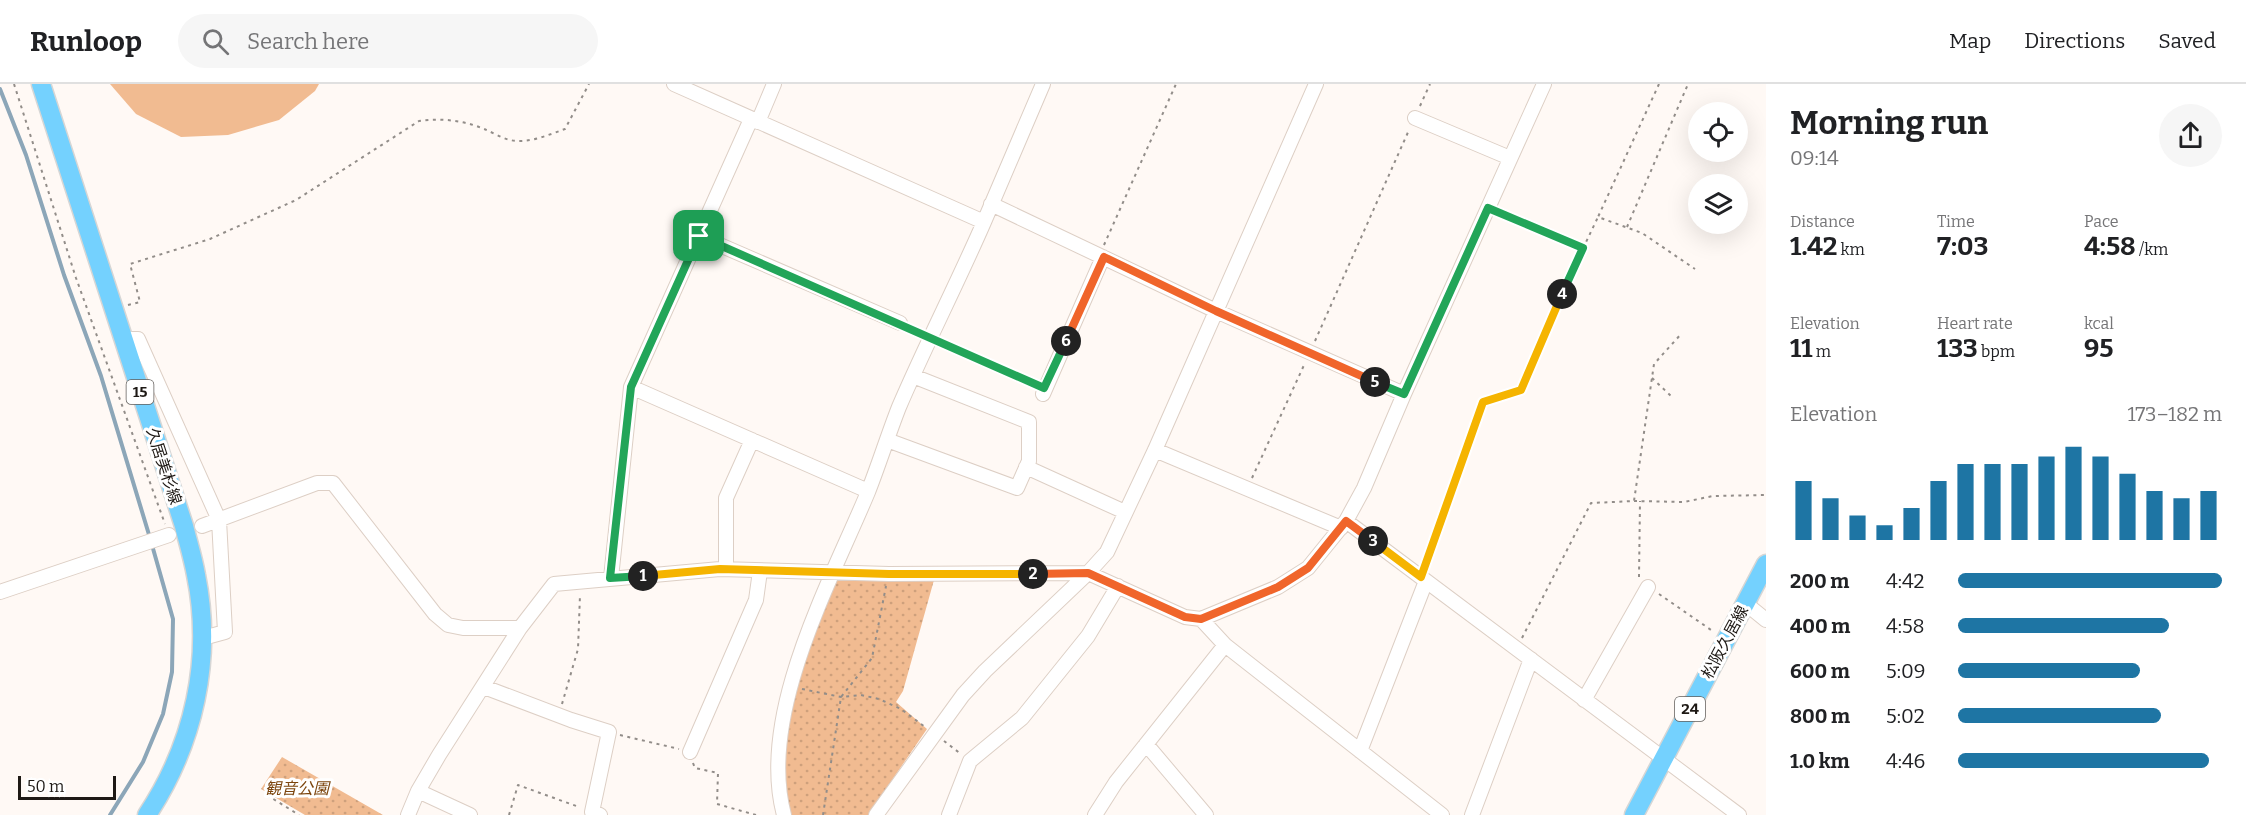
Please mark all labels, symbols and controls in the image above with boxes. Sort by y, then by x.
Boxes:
search box [178,14,598,68]
text: Runloop [30,25,142,58]
icon: search [199,25,232,58]
text: Search here [247,28,369,55]
text: Map [1949,28,1991,54]
text: Directions [2024,28,2125,54]
text: Saved [2158,28,2216,54]
map controls [1688,102,1748,234]
button: locate [1688,102,1748,162]
text: Morning run [1790,103,1988,143]
button: share [2159,104,2222,167]
text: 09:14 [1790,146,1839,170]
button: layers [1688,174,1748,234]
pin [673,210,724,261]
text: Distance [1790,212,1855,231]
text: Time [1937,212,1975,231]
text: Pace [2084,212,2119,231]
icon: arrive [682,219,715,252]
text: 1.42 [1790,231,1837,262]
text: 7:03 [1937,231,1989,262]
text: 4:58 [2084,231,2136,262]
text: km [1837,240,1865,259]
text: /km [2136,240,2168,259]
pin: 4 [1547,279,1577,309]
text: 4 [1557,284,1567,303]
text: Elevation [1790,314,1860,333]
text: Heart rate [1937,314,2013,333]
text: kcal [2084,314,2114,333]
pin: 6 [1051,326,1081,356]
text: 6 [1061,331,1071,350]
text: 11 [1790,333,1812,364]
text: 133 [1937,333,1978,364]
text: 95 [2084,333,2114,364]
text: m [1812,342,1831,361]
text: bpm [1978,342,2015,361]
pin: 5 [1360,367,1390,397]
text: 5 [1371,372,1379,391]
road number: 15 [126,380,154,404]
text: Elevation [1790,402,1877,426]
text: 173–182 m [2127,402,2222,426]
street label: 久居美杉線 [143,425,185,507]
pin: 3 [1358,526,1388,556]
text: 3 [1368,531,1378,550]
pin: 2 [1018,559,1048,589]
pin: 1 [628,561,658,591]
text: 2 [1028,564,1038,583]
text: 1 [640,566,646,585]
text: 200 m [1790,569,1849,593]
text: 4:42 [1886,569,1924,593]
street label: 松阪久居線 [1698,602,1752,682]
text: 400 m [1790,614,1850,638]
text: 4:58 [1886,614,1925,638]
text: 600 m [1790,659,1850,683]
text: 5:09 [1886,659,1925,683]
road number: 24 [1675,697,1705,721]
text: 800 m [1790,704,1850,728]
text: 5:02 [1886,704,1925,728]
text: 1.0 km [1790,749,1850,773]
text: 4:46 [1886,749,1925,773]
scale bar [18,773,116,800]
text: 50 m [27,777,64,796]
park label: 観音公園 [265,779,331,798]

